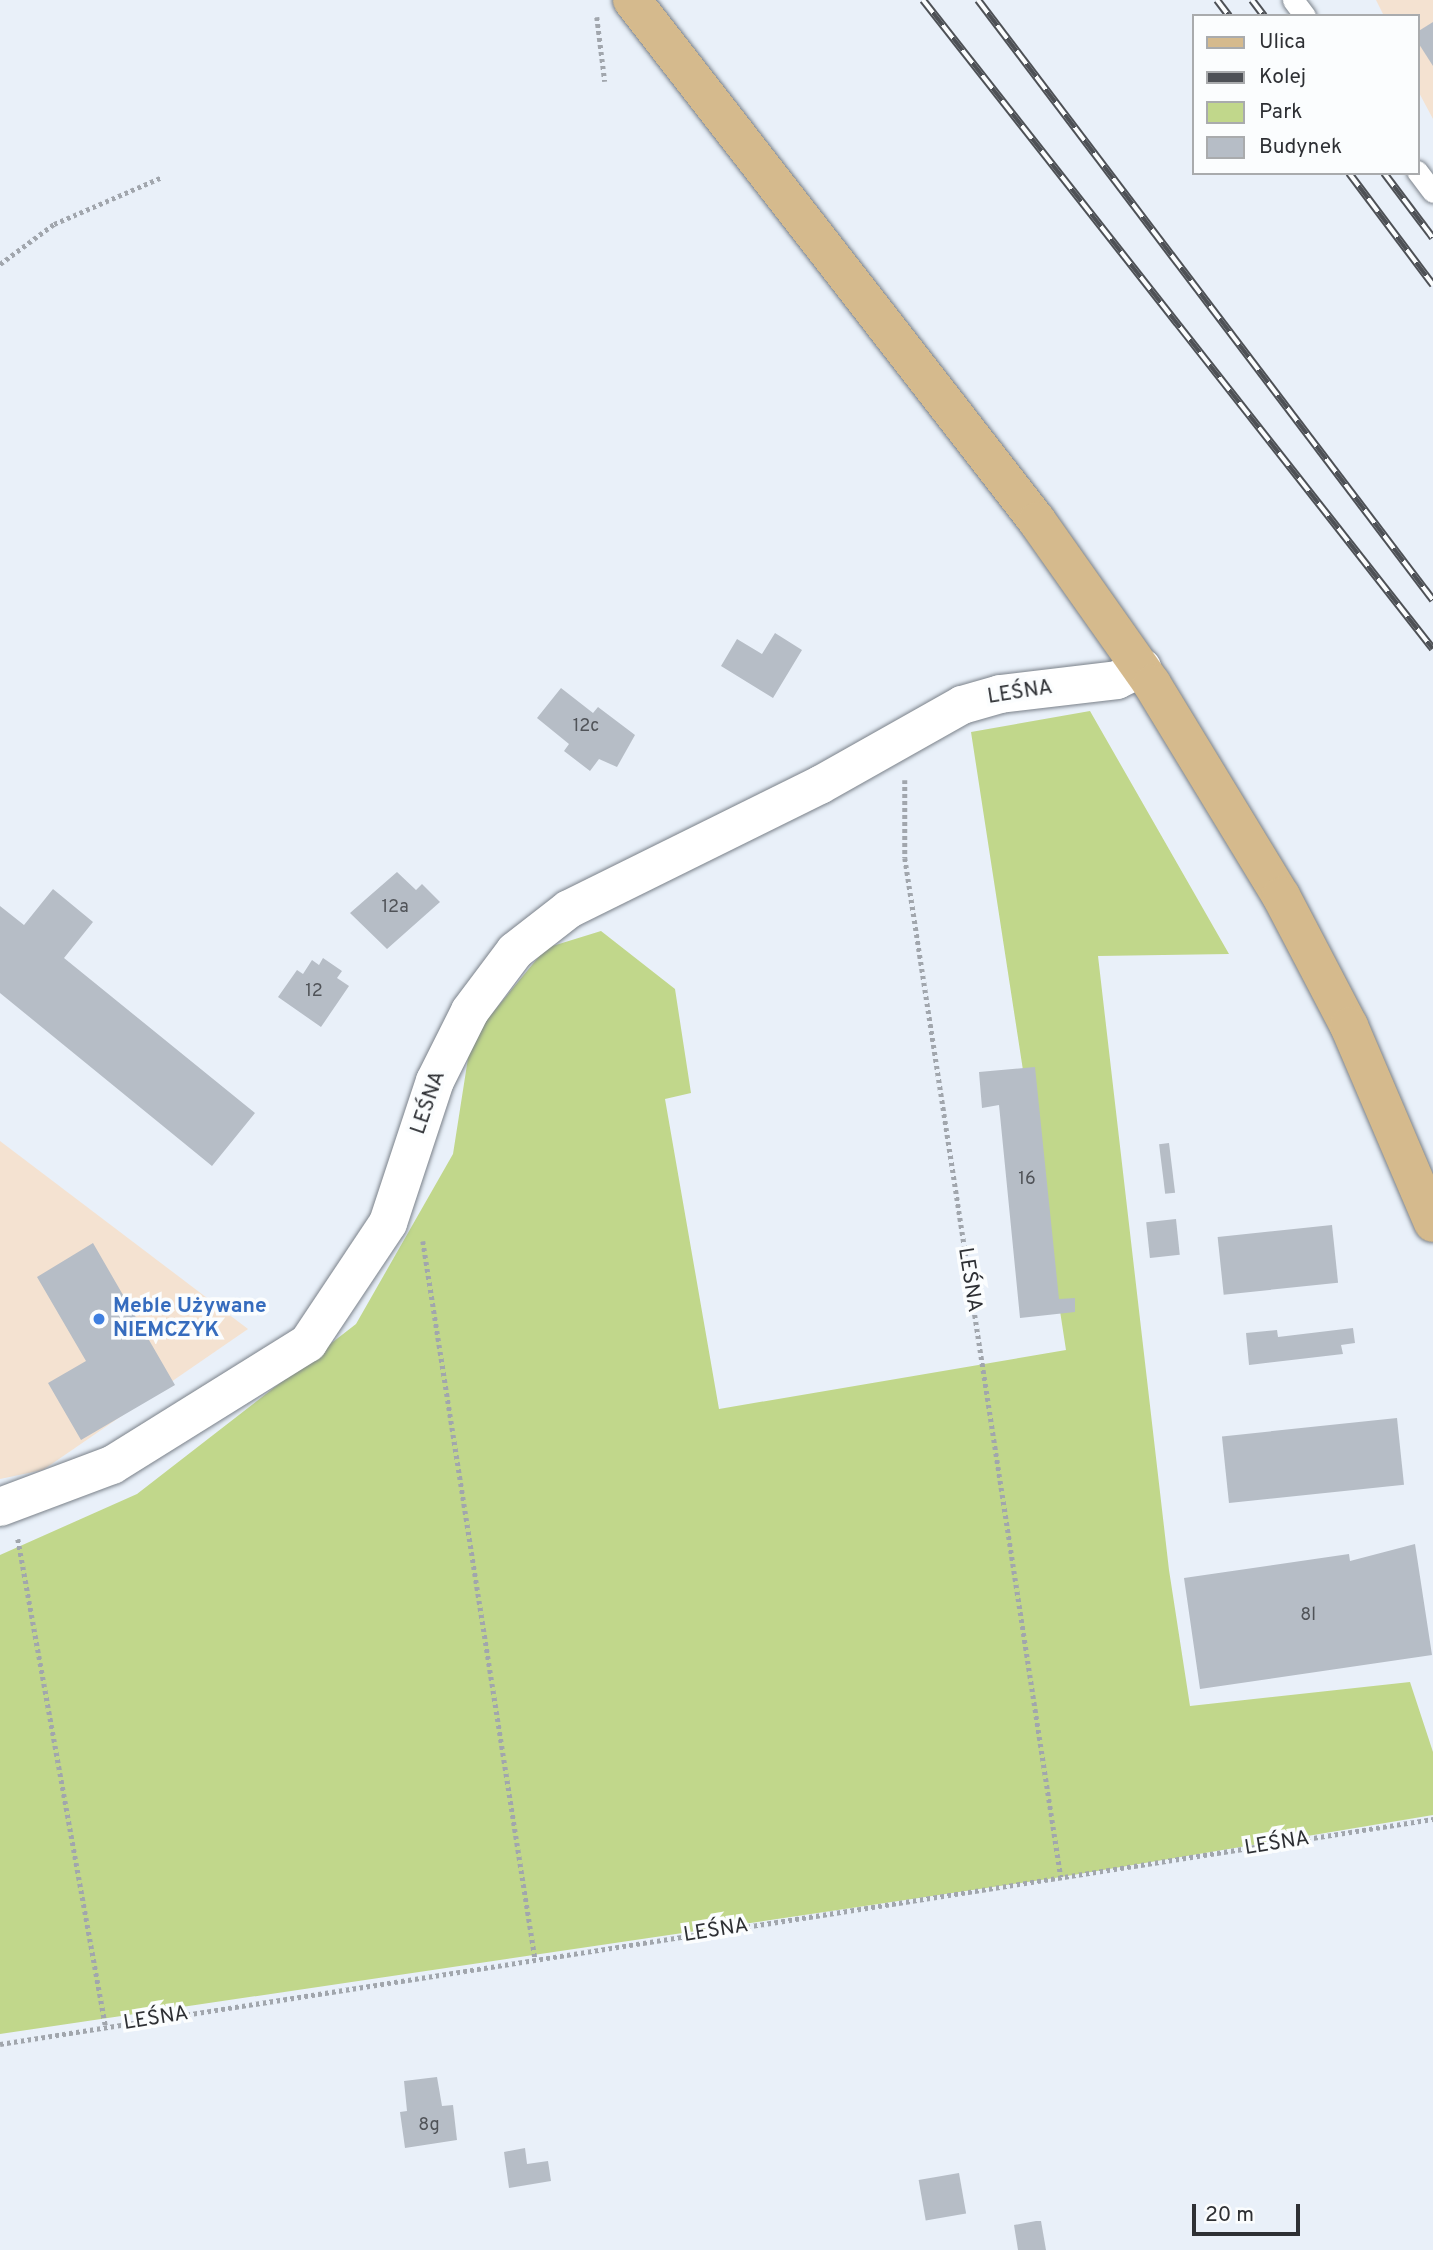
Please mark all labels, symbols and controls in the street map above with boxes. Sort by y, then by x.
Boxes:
legend [1192,14,1419,175]
text: Ulica [1259,29,1306,56]
text: Kolej [1259,64,1306,91]
text: Park [1259,99,1302,126]
text: Budynek [1259,134,1342,161]
street label: LEŚNA [986,675,1054,711]
house number: 12c [573,716,599,738]
house number: 12a [381,897,409,919]
house number: 12 [305,981,323,1003]
street label: LEŚNA [406,1068,452,1138]
house number: 16 [1018,1169,1036,1191]
street label: LEŚNA [951,1246,987,1314]
place label: Meble Używane NIEMCZYK [113,1294,267,1344]
marker: Meble Używane NIEMCZYK [91,1311,107,1327]
house number: 8l [1300,1605,1316,1627]
street label: LEŚNA [1243,1826,1311,1862]
street label: LEŚNA [682,1913,750,1949]
street label: LEŚNA [122,2001,190,2037]
house number: 8g [418,2115,440,2137]
scale bar [1195,2190,1304,2234]
text: 20 m [1205,2202,1254,2229]

